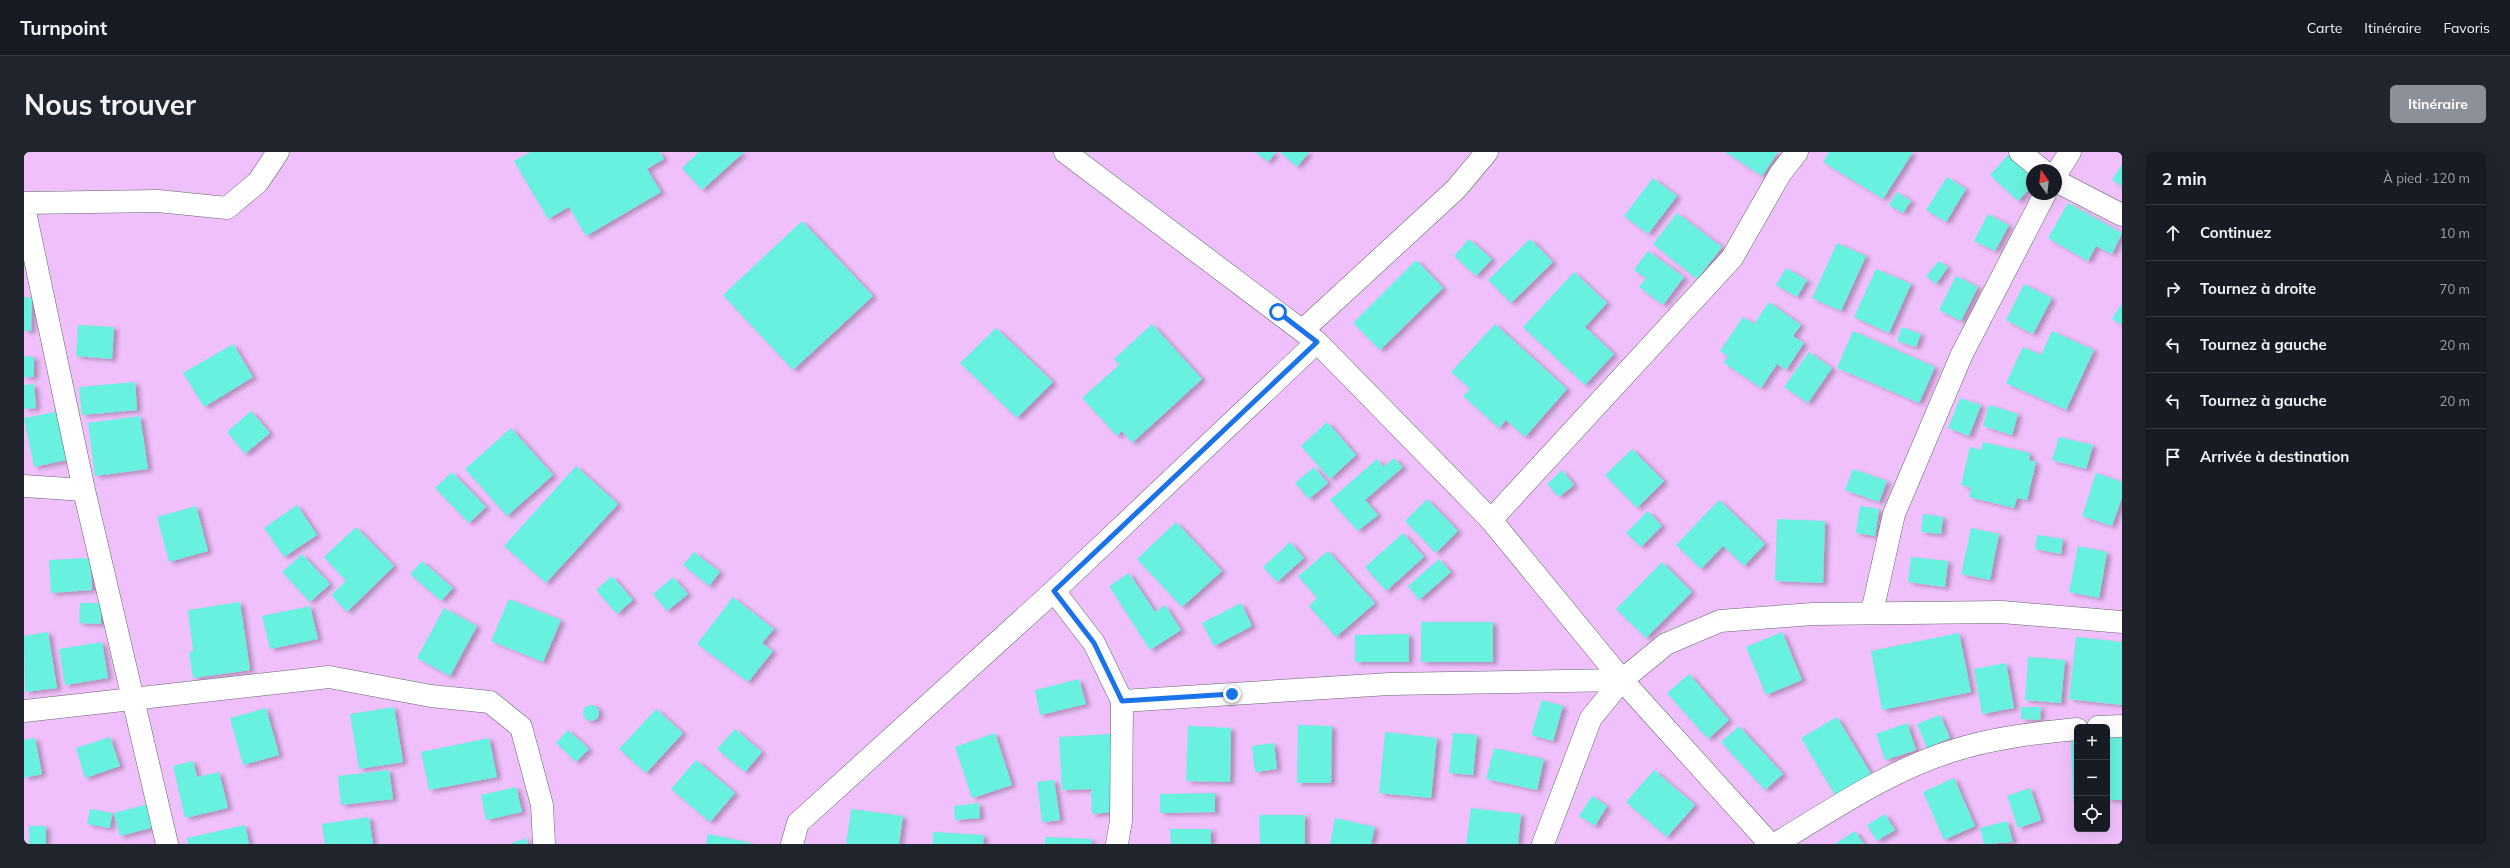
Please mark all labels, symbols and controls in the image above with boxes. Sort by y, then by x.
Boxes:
text: Turnpoint [20,16,107,40]
text: Carte [2307,19,2342,37]
text: Itinéraire [2364,19,2421,37]
text: Favoris [2443,19,2490,37]
button: Itinéraire [2390,85,2486,123]
text: Nous trouver [24,87,196,122]
north arrow [2026,164,2062,200]
text: 2 min [2162,168,2207,189]
text: À pied · 120 m [2383,170,2470,186]
icon: ahead [2162,222,2184,244]
text: Continuez [2200,223,2271,242]
text: 10 m [2440,225,2470,241]
icon: right [2162,278,2184,300]
text: Tournez à droite [2200,279,2316,298]
text: 70 m [2440,281,2470,297]
route start [1269,303,1287,321]
icon: left [2162,334,2184,356]
text: Tournez à gauche [2200,335,2327,354]
text: 20 m [2440,337,2470,353]
icon: left [2162,390,2184,412]
text: Tournez à gauche [2200,391,2327,410]
text: 20 m [2440,393,2470,409]
icon: arrive [2162,446,2184,468]
text: Arrivée à destination [2200,447,2349,466]
route end [1223,685,1241,703]
map controls [2074,724,2110,832]
button: + [2074,724,2110,760]
button: − [2074,760,2110,796]
button: locate [2074,796,2110,832]

